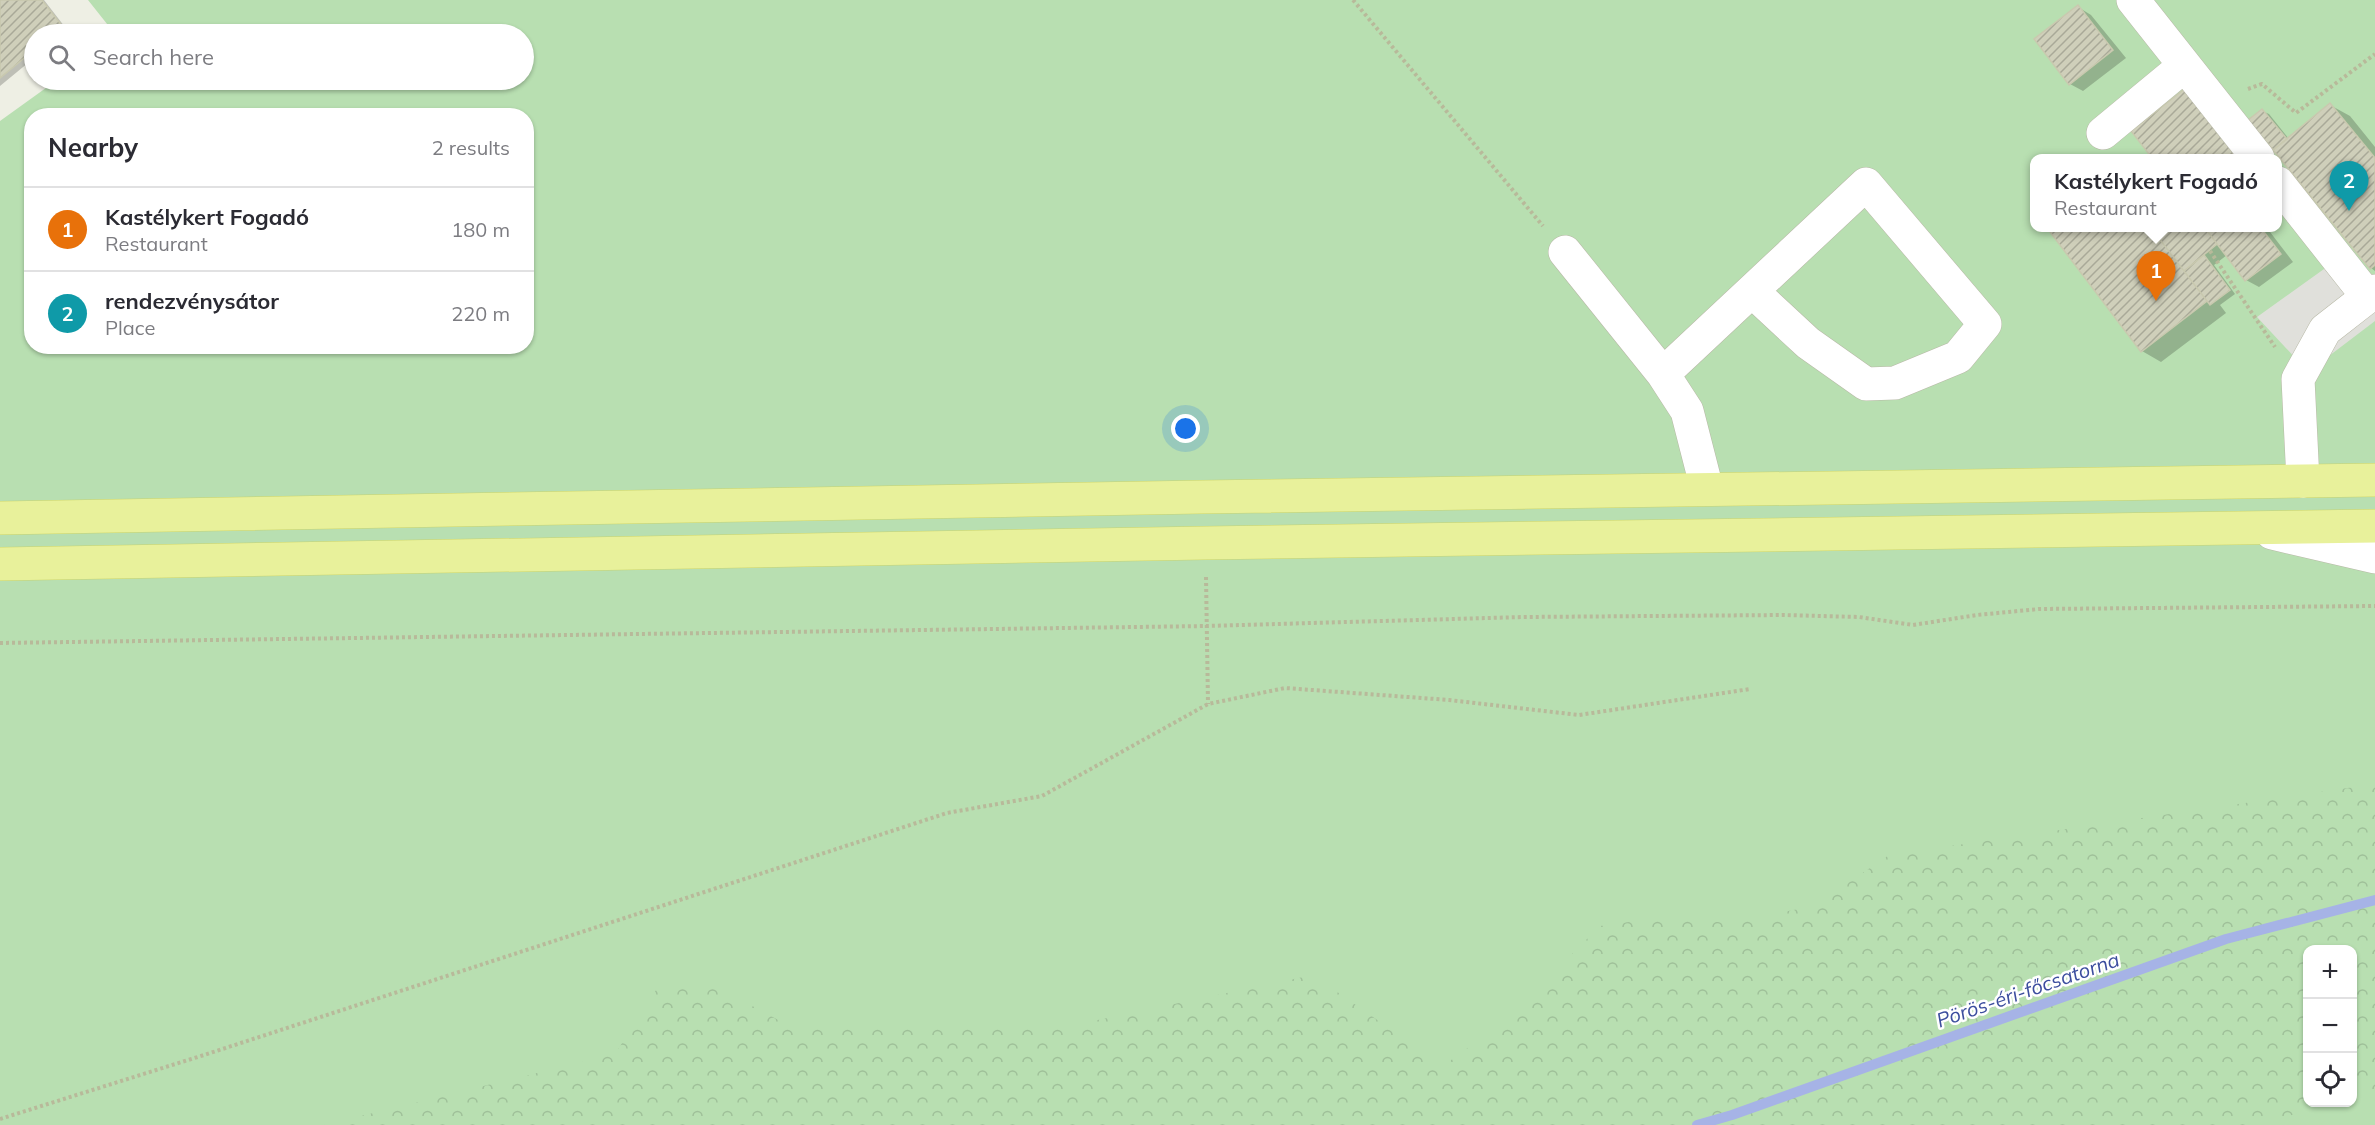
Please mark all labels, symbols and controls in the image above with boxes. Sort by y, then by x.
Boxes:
search box [24,24,534,90]
icon: search [45,41,78,74]
text: Search here [93,43,214,71]
text: Nearby [48,131,138,164]
text: 2 results [432,135,510,160]
popup [2030,154,2282,232]
pin: 2 [2330,162,2368,211]
text: Kastélykert Fogadó [2054,167,2258,195]
text: Restaurant [2054,195,2157,220]
text: Kastélykert Fogadó [105,203,309,231]
text: 1 [62,217,74,242]
text: 180 m [451,217,510,242]
text: Restaurant [105,231,208,256]
pin: 1 [2136,252,2176,301]
text: rendezvénysátor [105,287,279,315]
text: 2 [62,301,74,326]
text: 220 m [451,301,510,326]
text: Place [105,315,155,340]
your location [1171,414,1200,443]
map controls [2303,945,2357,1107]
button: + [2303,945,2357,999]
water label: Pörös-éri-főcsatorna [1933,946,2123,1033]
button: − [2303,999,2357,1053]
button: locate [2303,1053,2357,1107]

